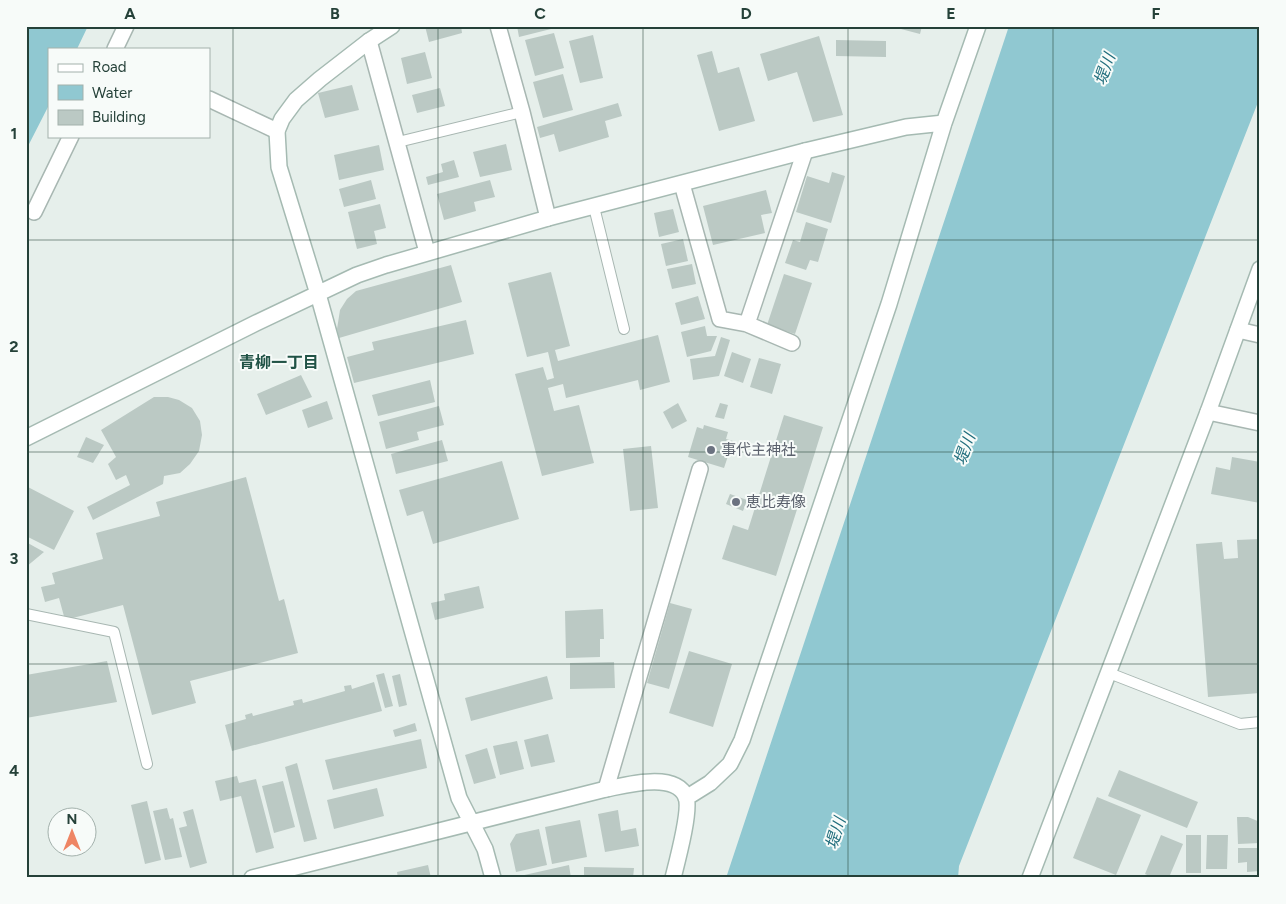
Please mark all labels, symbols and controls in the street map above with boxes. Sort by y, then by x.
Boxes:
text: A [124,4,136,23]
text: B [330,4,340,23]
text: C [534,4,546,23]
text: D [740,4,752,23]
text: E [946,4,956,23]
text: F [1152,4,1161,23]
legend [48,48,210,138]
water label: 堤川 [1090,49,1120,87]
text: Road [92,58,127,76]
text: Water [92,84,132,102]
text: Building [92,108,146,126]
text: 1 [11,124,17,143]
text: 2 [9,337,19,356]
district label: 青柳一丁目 [239,353,319,372]
water label: 堤川 [950,429,980,467]
place label: 事代主神社 [721,441,796,459]
marker: 事代主神社 [705,444,717,456]
place label: 恵比寿像 [746,493,806,511]
marker: 恵比寿像 [730,496,742,508]
text: 3 [10,549,19,568]
text: 4 [9,761,19,780]
north arrow [48,806,98,856]
text: N [67,811,77,828]
water label: 堤川 [822,813,850,851]

